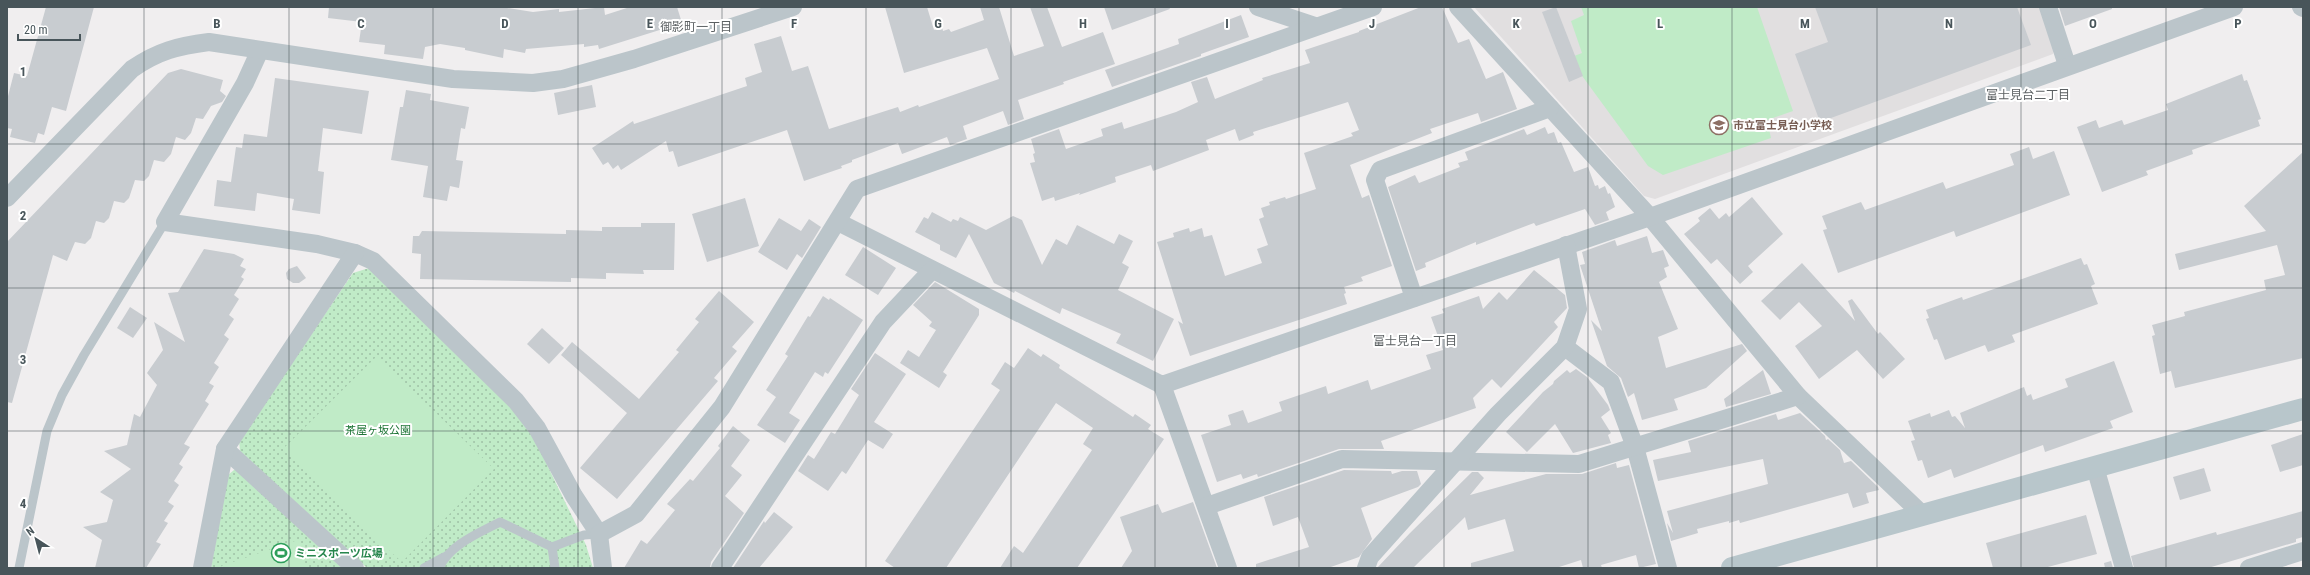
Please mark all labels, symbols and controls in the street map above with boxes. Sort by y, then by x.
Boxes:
scale bar [18,16,80,42]
text: B [213,16,221,31]
text: C [357,16,365,31]
text: D [501,16,509,31]
text: E [647,16,654,31]
text: F [791,16,797,31]
text: G [934,16,942,31]
text: H [1079,16,1087,31]
text: I [1225,16,1229,31]
text: J [1369,16,1375,31]
text: K [1512,16,1520,31]
text: L [1657,16,1663,31]
text: M [1800,16,1810,31]
text: N [1945,16,1953,31]
text: O [2089,16,2097,31]
text: P [2234,16,2242,31]
district label: 御影町一丁目 [660,20,732,34]
text: 20 m [24,23,48,37]
text: 1 [20,64,26,79]
district label: 富士見台二丁目 [1986,88,2070,102]
school or university icon: 市立富士見台小学校 [1708,114,1730,136]
place label: 市立富士見台小学校 [1733,119,1832,132]
text: 2 [20,208,27,223]
district label: 富士見台一丁目 [1373,334,1457,348]
text: 3 [20,352,26,367]
park label: 茶屋ヶ坂公園 [345,424,411,437]
text: 4 [20,496,27,511]
north arrow [16,519,56,559]
text: N [24,524,37,539]
sports icon: ミニスポーツ広場 [270,542,292,564]
place label: ミニスポーツ広場 [295,547,383,560]

